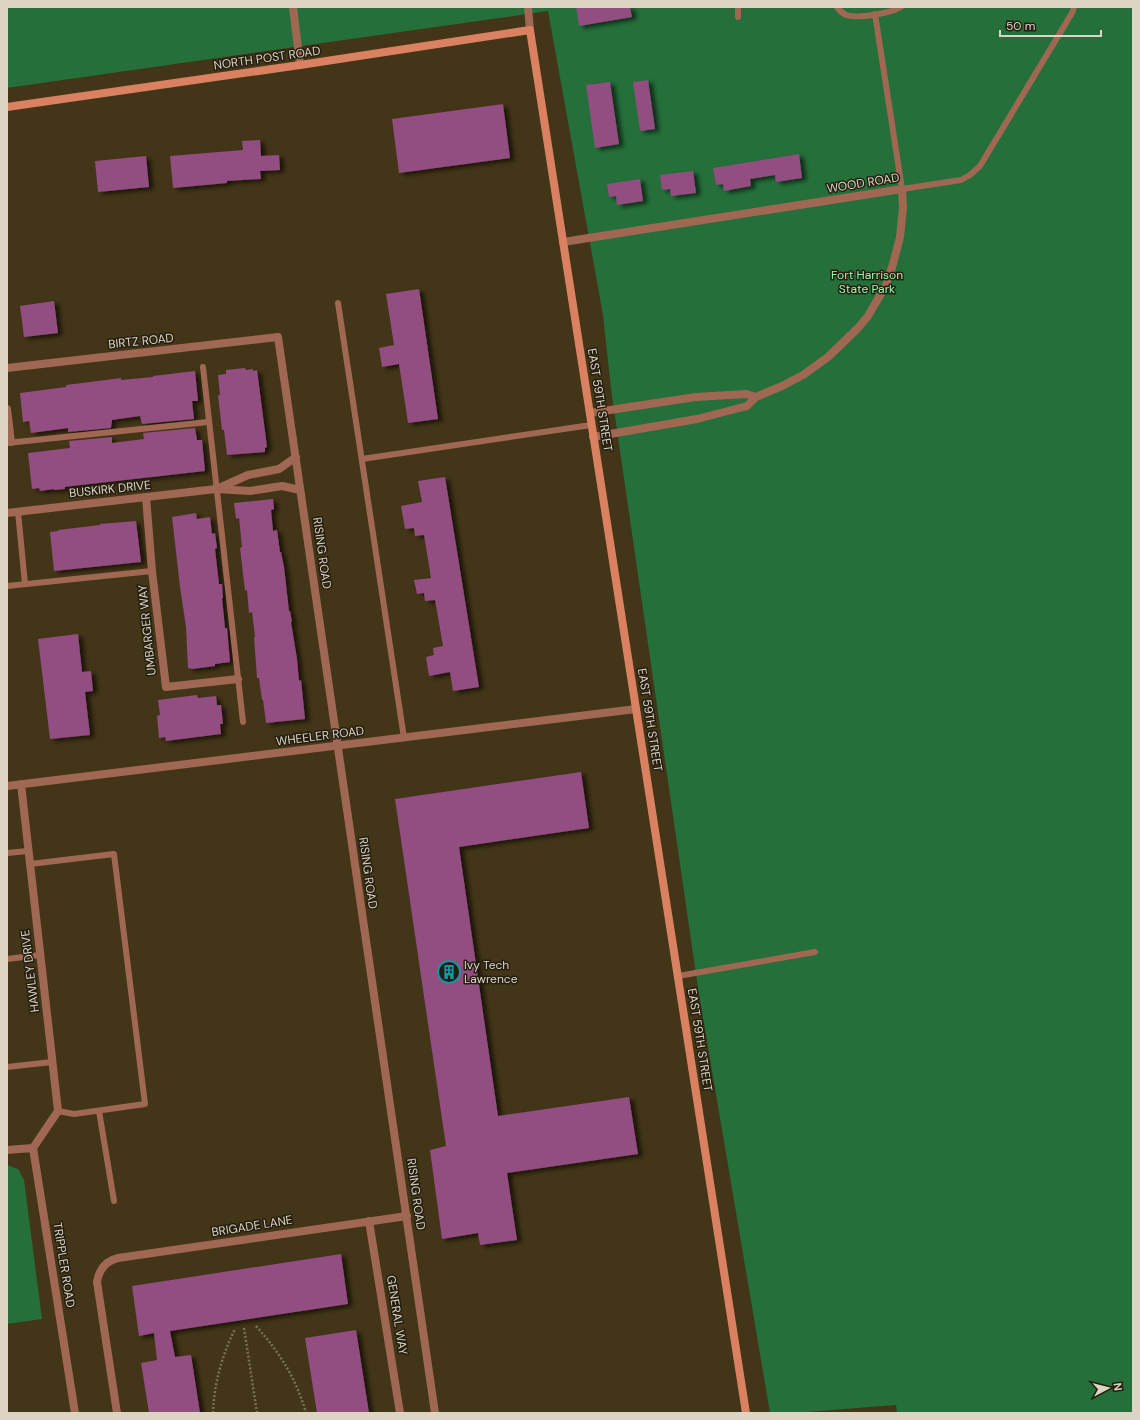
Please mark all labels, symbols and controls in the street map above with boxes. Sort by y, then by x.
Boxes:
scale bar [1000,12,1101,38]
text: 50 m [1006,18,1035,34]
street label: NORTH POST ROAD [213,43,321,73]
street label: WOOD ROAD [826,169,900,197]
park label: Fort Harrison State Park [831,267,903,297]
street label: BIRTZ ROAD [108,330,174,352]
street label: EAST 59TH STREET [584,347,616,453]
street label: BUSKIRK DRIVE [68,477,152,501]
street label: RISING ROAD [309,516,335,590]
street label: UMBARGER WAY [134,584,160,676]
street label: EAST 59TH STREET [634,667,666,773]
street label: WHEELER ROAD [275,723,365,749]
street label: RISING ROAD [355,836,381,910]
street label: HAWLEY DRIVE [17,929,43,1013]
place label: Ivy Tech Lawrence [464,957,518,987]
building icon: Ivy Tech Lawrence [436,959,462,985]
street label: EAST 59TH STREET [684,987,716,1093]
street label: RISING ROAD [403,1157,429,1231]
street label: BRIGADE LANE [210,1212,294,1240]
street label: TRIPPLER ROAD [49,1221,79,1309]
street label: GENERAL WAY [383,1274,411,1356]
north arrow [1088,1368,1128,1408]
text: N [1110,1382,1125,1392]

